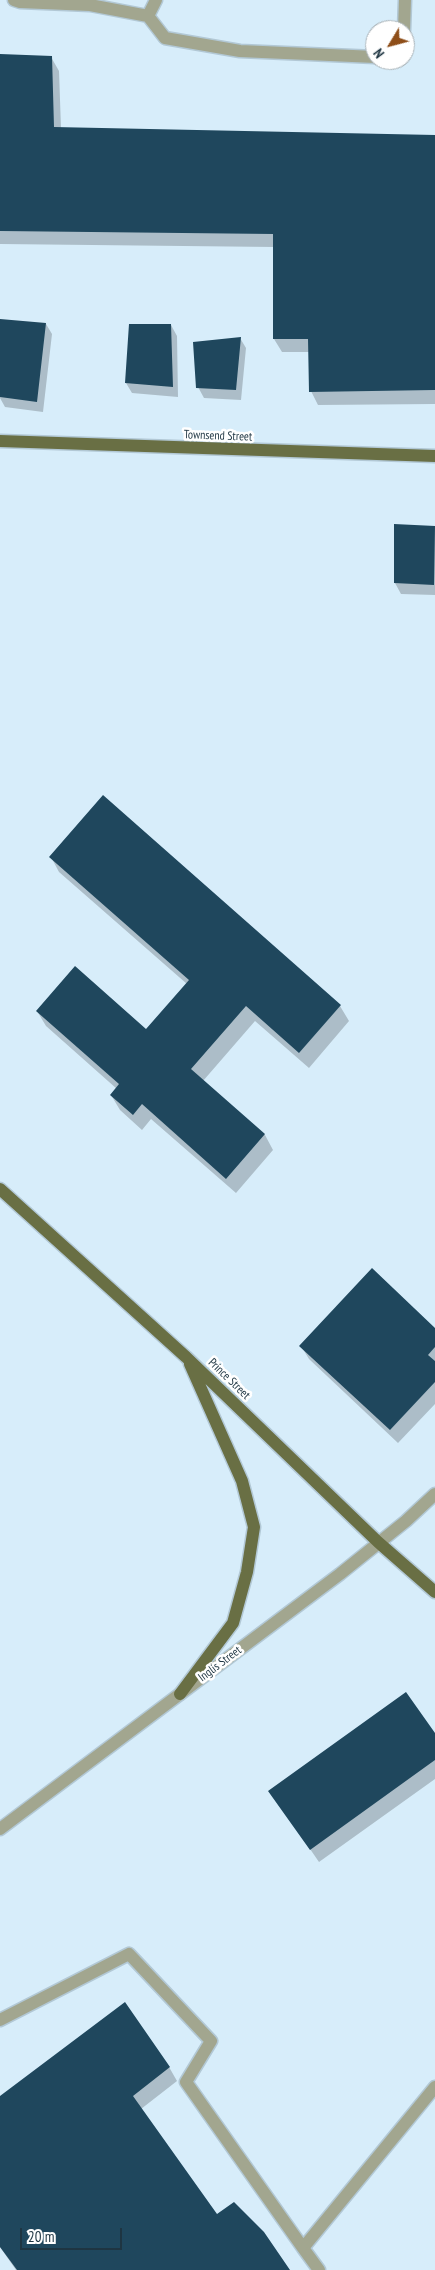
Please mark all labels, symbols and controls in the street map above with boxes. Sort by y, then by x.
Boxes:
north arrow [365,20,415,70]
text: N [369,45,388,62]
street label: Townsend Street [184,428,252,444]
street label: Prince Street [205,1356,253,1402]
street label: Inglis Street [196,1643,244,1685]
scale bar [22,2218,125,2250]
text: 20 m [28,2227,54,2246]

